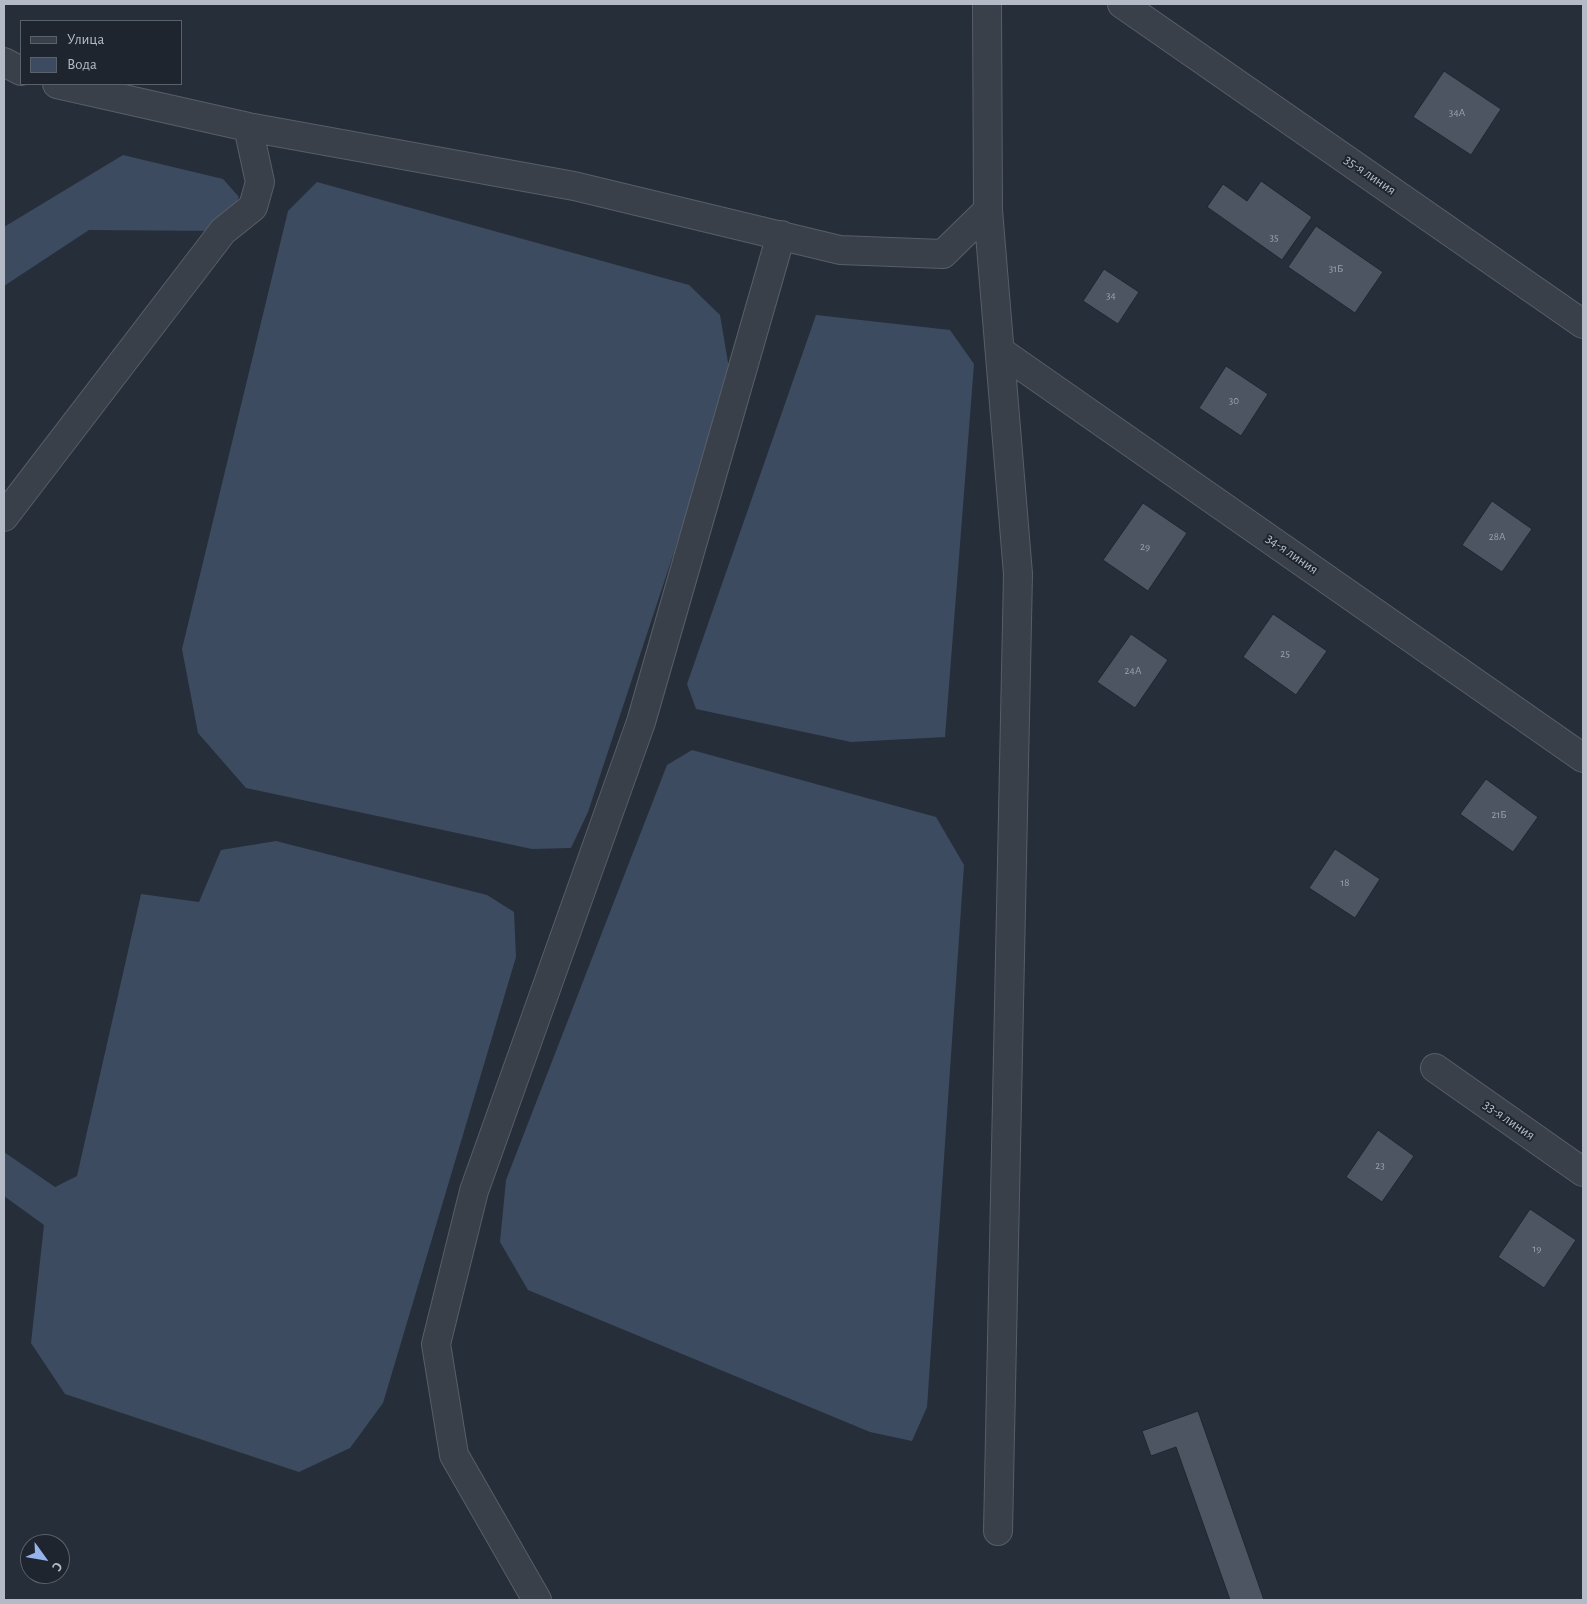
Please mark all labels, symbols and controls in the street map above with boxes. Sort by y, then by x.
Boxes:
legend [20,20,182,85]
text: Улица [67,32,104,47]
text: Вода [67,57,97,72]
house number: 34А [1449,106,1465,120]
street label: 35-я линия [1341,151,1399,199]
house number: 35 [1269,231,1279,245]
house number: 31Б [1329,262,1343,276]
house number: 34 [1106,289,1116,303]
house number: 30 [1229,394,1239,408]
street label: 34-я линия [1262,530,1322,578]
house number: 28А [1489,530,1505,544]
house number: 29 [1140,540,1150,554]
house number: 25 [1280,647,1290,661]
house number: 24А [1125,664,1141,678]
house number: 21Б [1491,808,1507,822]
house number: 18 [1341,876,1349,890]
street label: 33-я линия [1480,1096,1538,1144]
house number: 23 [1375,1159,1385,1173]
house number: 19 [1533,1242,1541,1256]
north arrow [20,1534,70,1584]
text: С [49,1559,65,1573]

